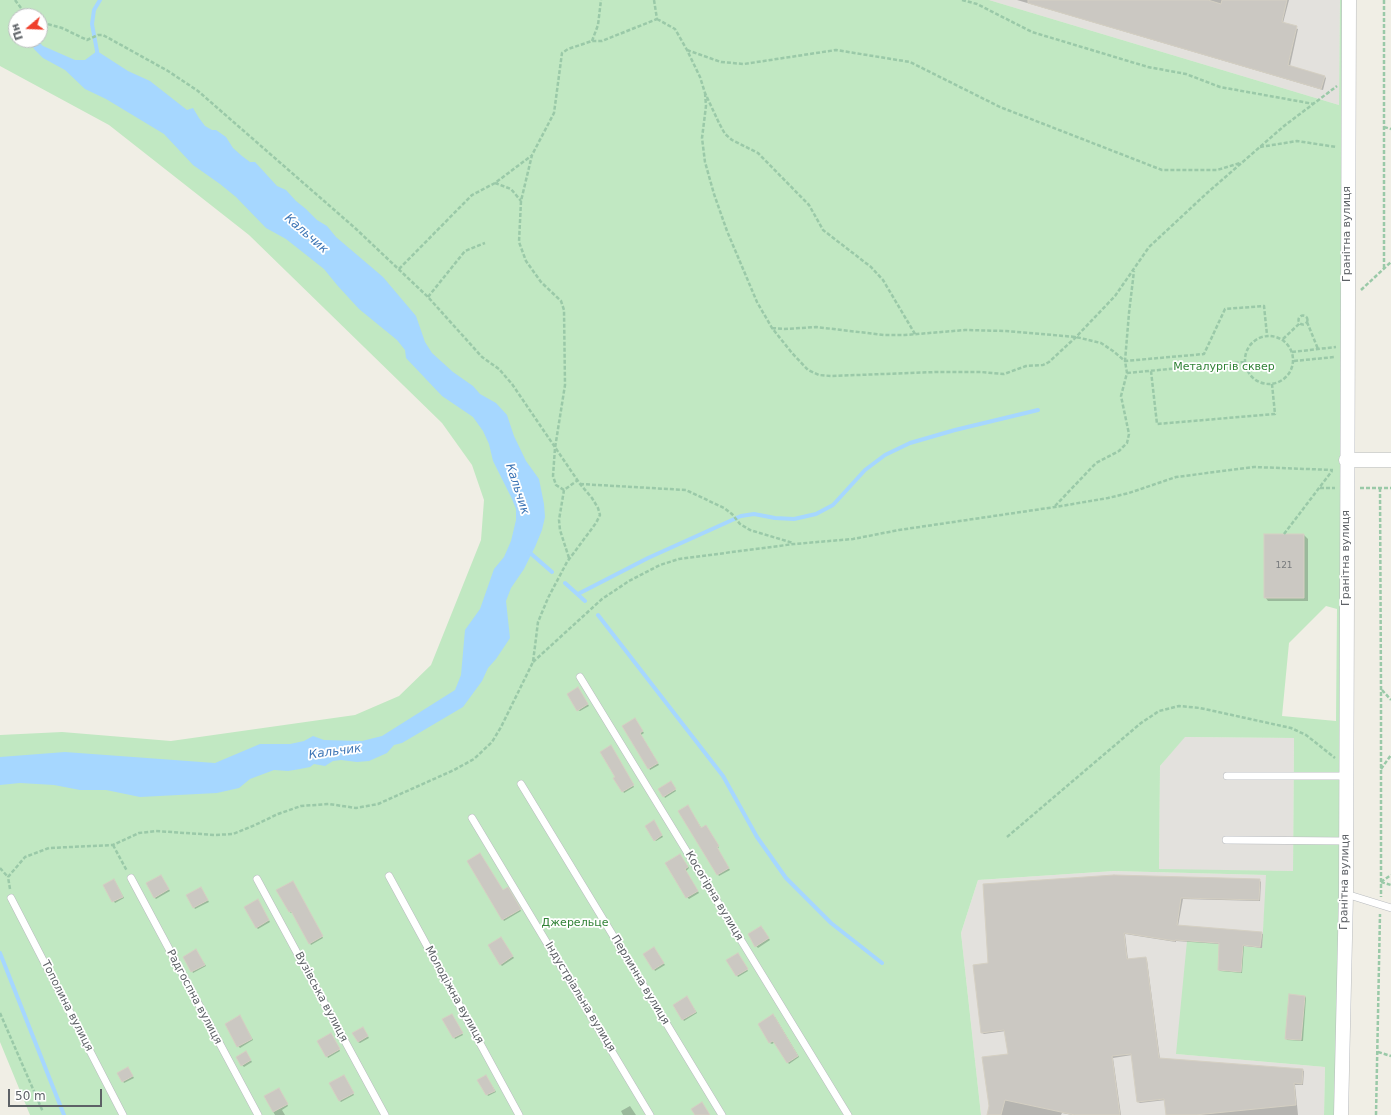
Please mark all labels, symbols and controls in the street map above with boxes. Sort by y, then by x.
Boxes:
north arrow [8,8,48,48]
text: Пн [8,22,26,42]
street label: Гранітна вулиця [1340,186,1354,282]
water label: Кальчик [281,211,331,257]
park label: Металургів сквер [1173,360,1275,374]
water label: Кальчик [502,462,532,516]
street label: Гранітна вулиця [1339,510,1353,606]
house number: 121 [1275,561,1293,571]
water label: Кальчик [308,741,362,763]
street label: Гранітна вулиця [1338,834,1352,930]
street label: Косогірна вулиця [682,849,746,943]
park label: Джерельце [542,916,608,930]
street label: Перлинна вулиця [608,933,672,1027]
street label: Індустріальна вулиця [542,940,618,1054]
street label: Молодіжна вулиця [422,944,486,1046]
street label: Радгоспна вулиця [163,947,225,1047]
street label: Вузівська вулиця [292,950,350,1044]
street label: Тополина вулиця [38,958,96,1054]
scale bar [10,1081,104,1107]
text: 50 m [15,1089,46,1103]

